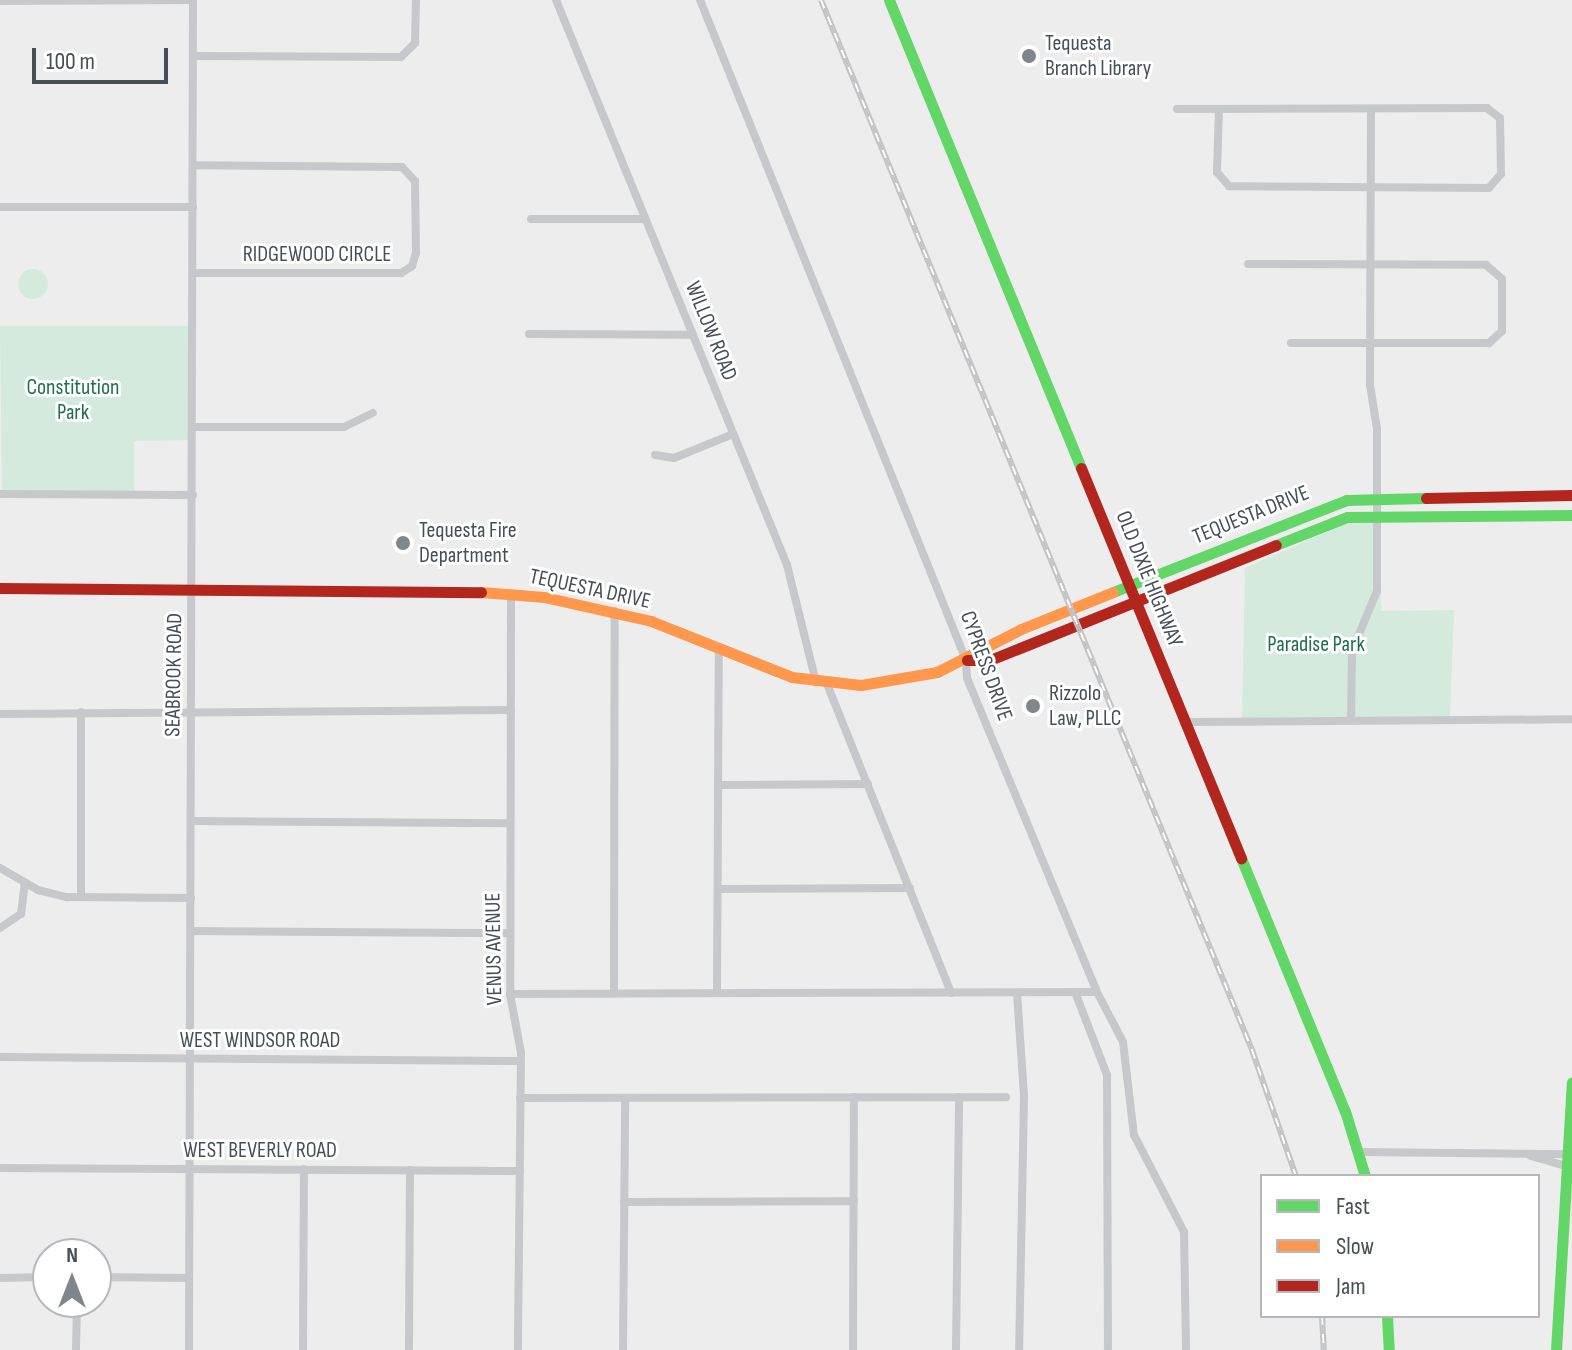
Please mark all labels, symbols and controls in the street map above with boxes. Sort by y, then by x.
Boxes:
place label: Tequesta Branch Library [1045,30,1151,82]
scale bar [36,32,172,82]
text: 100 m [46,47,95,76]
marker: Tequesta Branch Library [1020,47,1038,65]
street label: RIDGEWOOD CIRCLE [243,242,391,268]
street label: WILLOW ROAD [679,278,743,384]
park label: Constitution Park [27,374,119,426]
street label: TEQUESTA DRIVE [1189,480,1313,550]
street label: OLD DIXIE HIGHWAY [1110,507,1188,651]
place label: Tequesta Fire Department [419,517,517,568]
marker: Tequesta Fire Department [394,534,412,552]
street label: TEQUESTA DRIVE [527,563,653,615]
street label: CYPRESS DRIVE [954,608,1018,724]
street label: SEABROOK ROAD [160,613,188,737]
park label: Paradise Park [1267,632,1365,658]
place label: Rizzolo Law, PLLC [1049,680,1121,732]
marker: Rizzolo Law, PLLC [1024,697,1042,715]
street label: VENUS AVENUE [480,892,508,1006]
street label: WEST WINDSOR ROAD [180,1028,340,1054]
street label: WEST BEVERLY ROAD [183,1138,337,1164]
legend [1260,1174,1540,1318]
text: Fast [1336,1192,1370,1221]
text: Slow [1336,1232,1374,1261]
north arrow [32,1238,112,1318]
text: N [66,1242,78,1269]
text: Jam [1336,1272,1366,1301]

